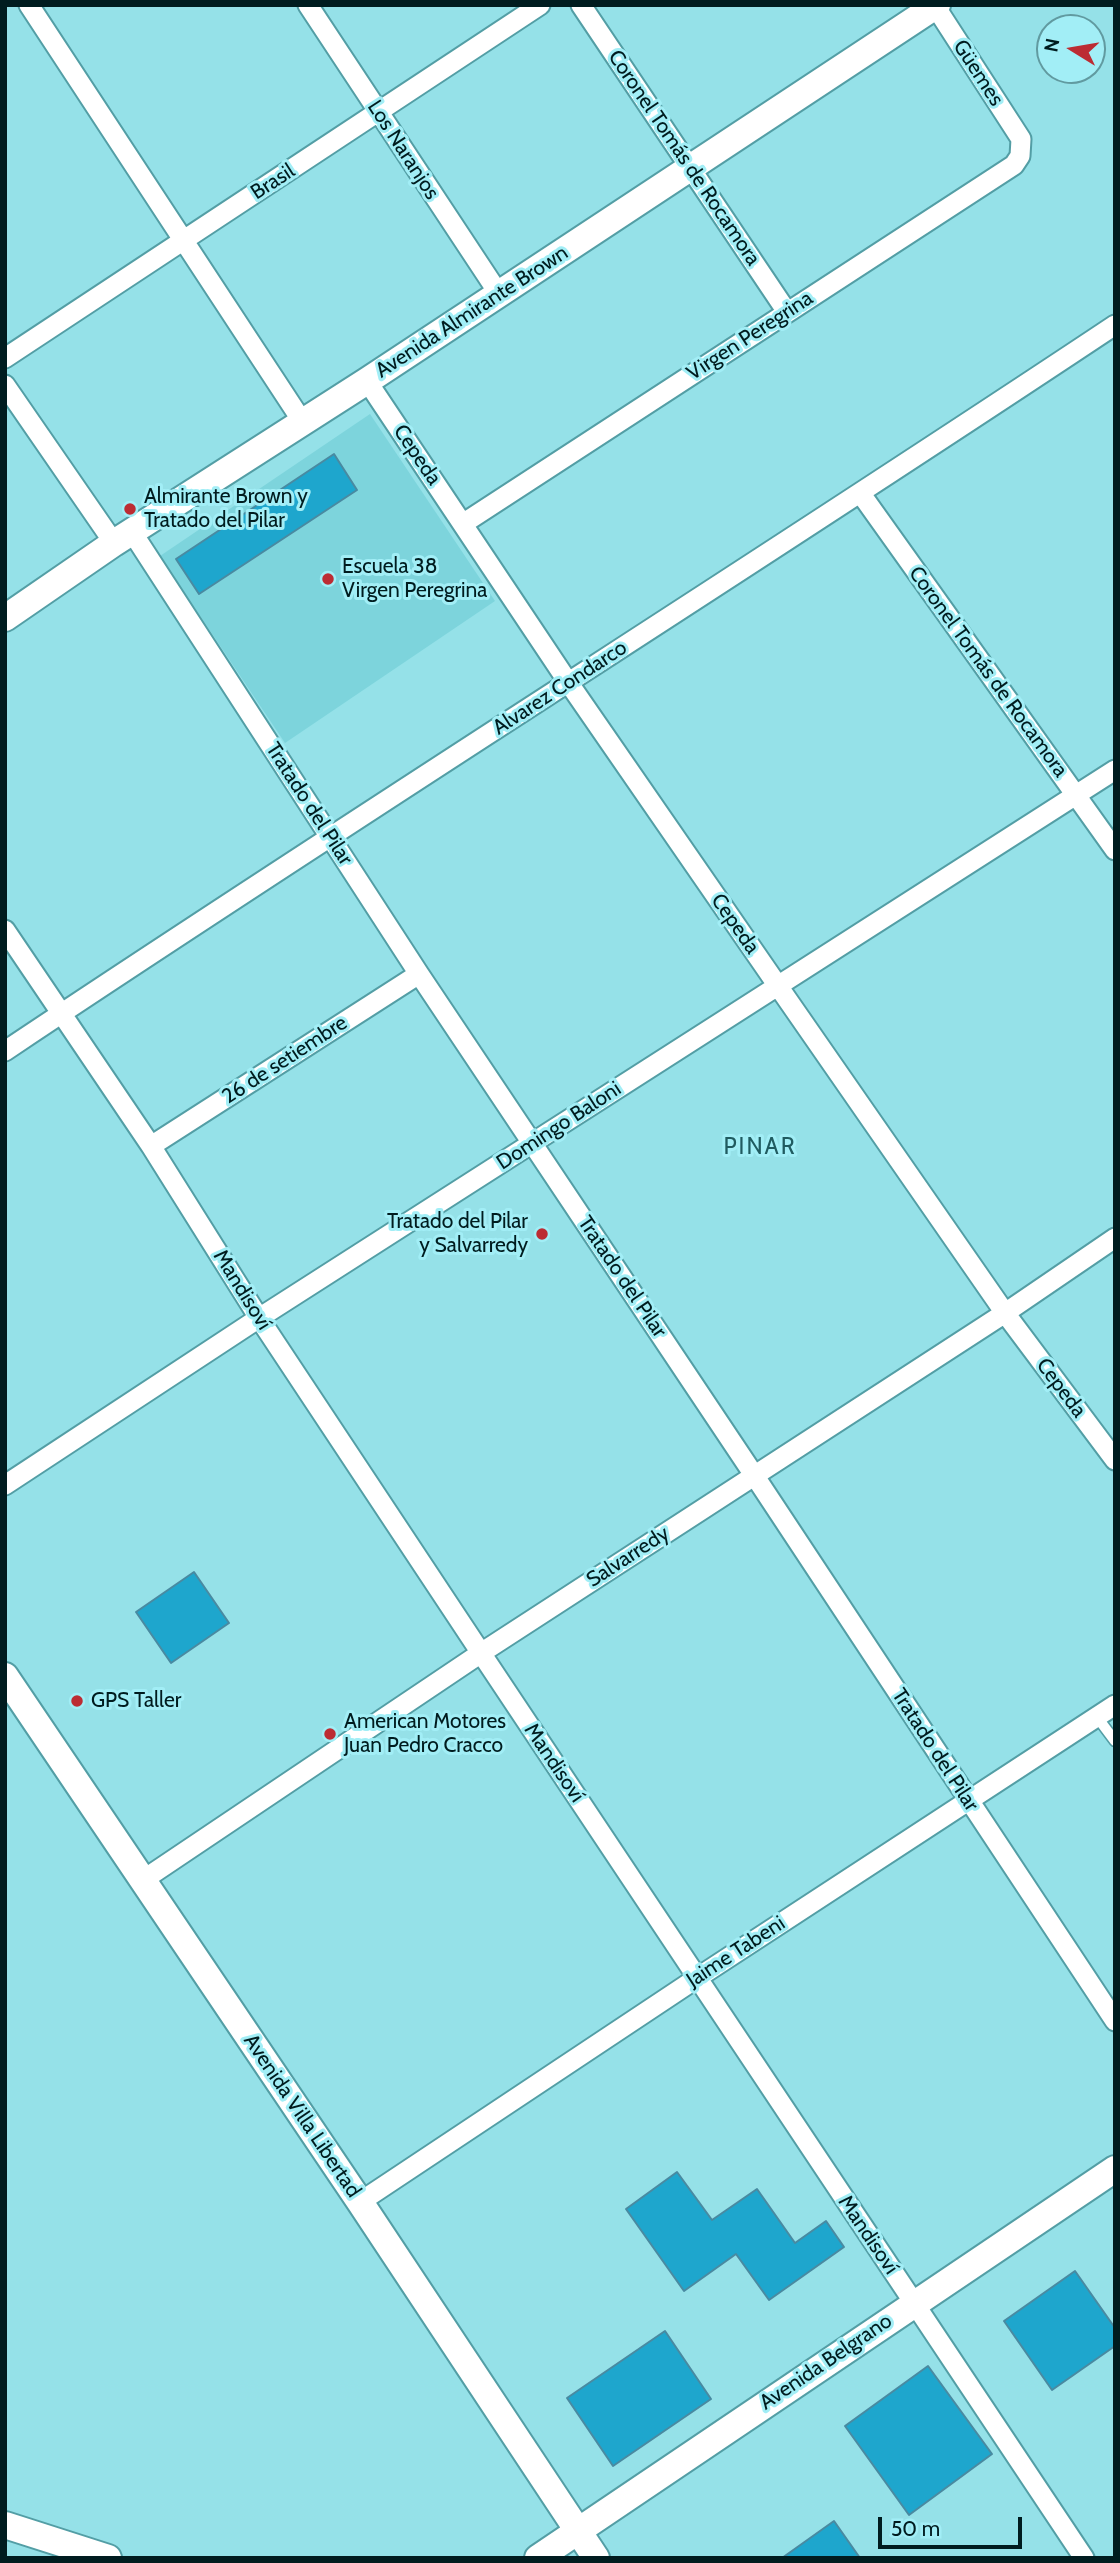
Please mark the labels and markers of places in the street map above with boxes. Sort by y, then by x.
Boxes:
place label: Almirante Brown y Tratado del Pilar [144,484,308,534]
marker: Almirante Brown y Tratado del Pilar [122,501,138,517]
place label: Escuela 38 Virgen Peregrina [342,554,487,604]
marker: Escuela 38 Virgen Peregrina [320,571,336,587]
place label: Tratado del Pilar y Salvarredy [387,1209,528,1259]
marker: Tratado del Pilar y Salvarredy [534,1226,550,1242]
place label: GPS Taller [91,1688,181,1714]
marker: GPS Taller [69,1693,85,1709]
place label: American Motores Juan Pedro Cracco [344,1709,506,1759]
marker: American Motores Juan Pedro Cracco [322,1726,338,1742]

